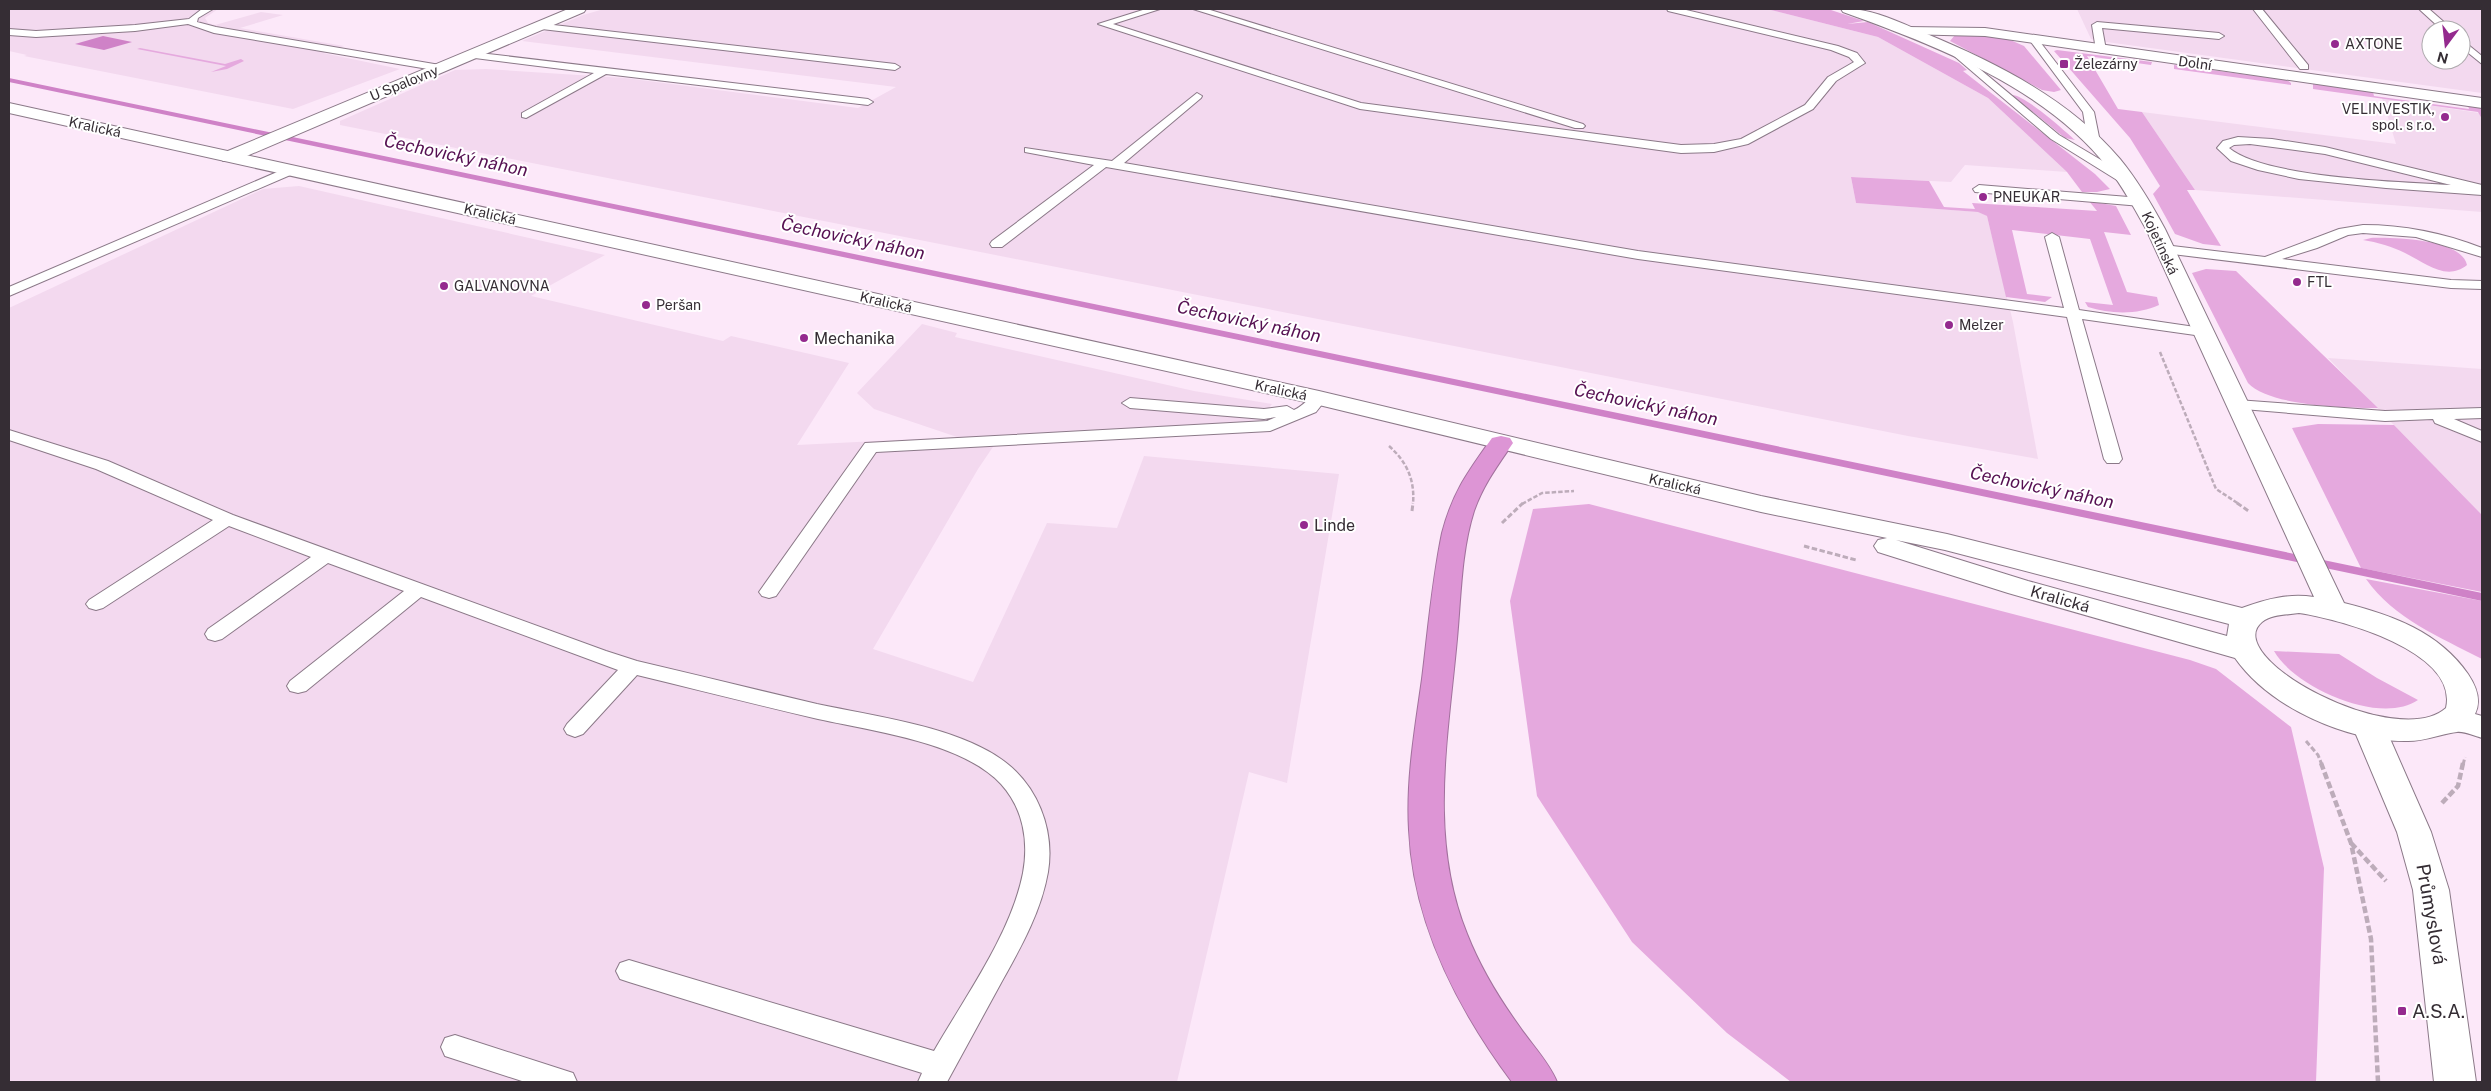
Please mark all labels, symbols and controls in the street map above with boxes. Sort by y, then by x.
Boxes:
north arrow [2421,20,2471,70]
place label: AXTONE [2345,36,2403,52]
marker: AXTONE [2329,38,2341,50]
text: N [2435,48,2450,67]
street label: Dolní [2177,53,2213,73]
place label: Železárny [2074,55,2138,72]
marker: Železárny [2058,58,2070,70]
street label: U Spalovny [367,62,441,104]
place label: VELINVESTIK, spol. s r.o. [2342,101,2435,133]
marker: VELINVESTIK, spol. s r.o. [2439,111,2451,123]
street label: Kralická [67,114,123,140]
water label: Čechovický náhon [382,129,530,181]
place label: PNEUKAR [1993,189,2060,205]
marker: PNEUKAR [1977,191,1989,203]
street label: Kralická [462,200,518,228]
street label: Kojetínská [2138,209,2182,277]
water label: Čechovický náhon [779,212,927,264]
place label: FTL [2307,274,2332,290]
marker: FTL [2291,276,2303,288]
place label: GALVANOVNA [454,278,550,294]
marker: GALVANOVNA [438,280,450,292]
street label: Kralická [858,288,914,316]
water label: Čechovický náhon [1175,295,1323,347]
place label: Peršan [656,297,701,313]
marker: Peršan [640,299,652,311]
place label: Melzer [1959,317,2004,333]
marker: Melzer [1943,319,1955,331]
place label: Mechanika [814,329,895,348]
marker: Mechanika [798,332,810,344]
street label: Kralická [1253,377,1309,403]
water label: Čechovický náhon [1572,378,1720,430]
water label: Čechovický náhon [1968,461,2116,513]
street label: Kralická [1647,470,1703,498]
place label: Linde [1314,516,1355,535]
marker: Linde [1298,519,1310,531]
street label: Kralická [2028,582,2092,616]
street label: Průmyslová [2412,862,2452,966]
place label: A.S.A. [2412,1000,2465,1022]
marker: A.S.A. [2396,1005,2408,1017]

